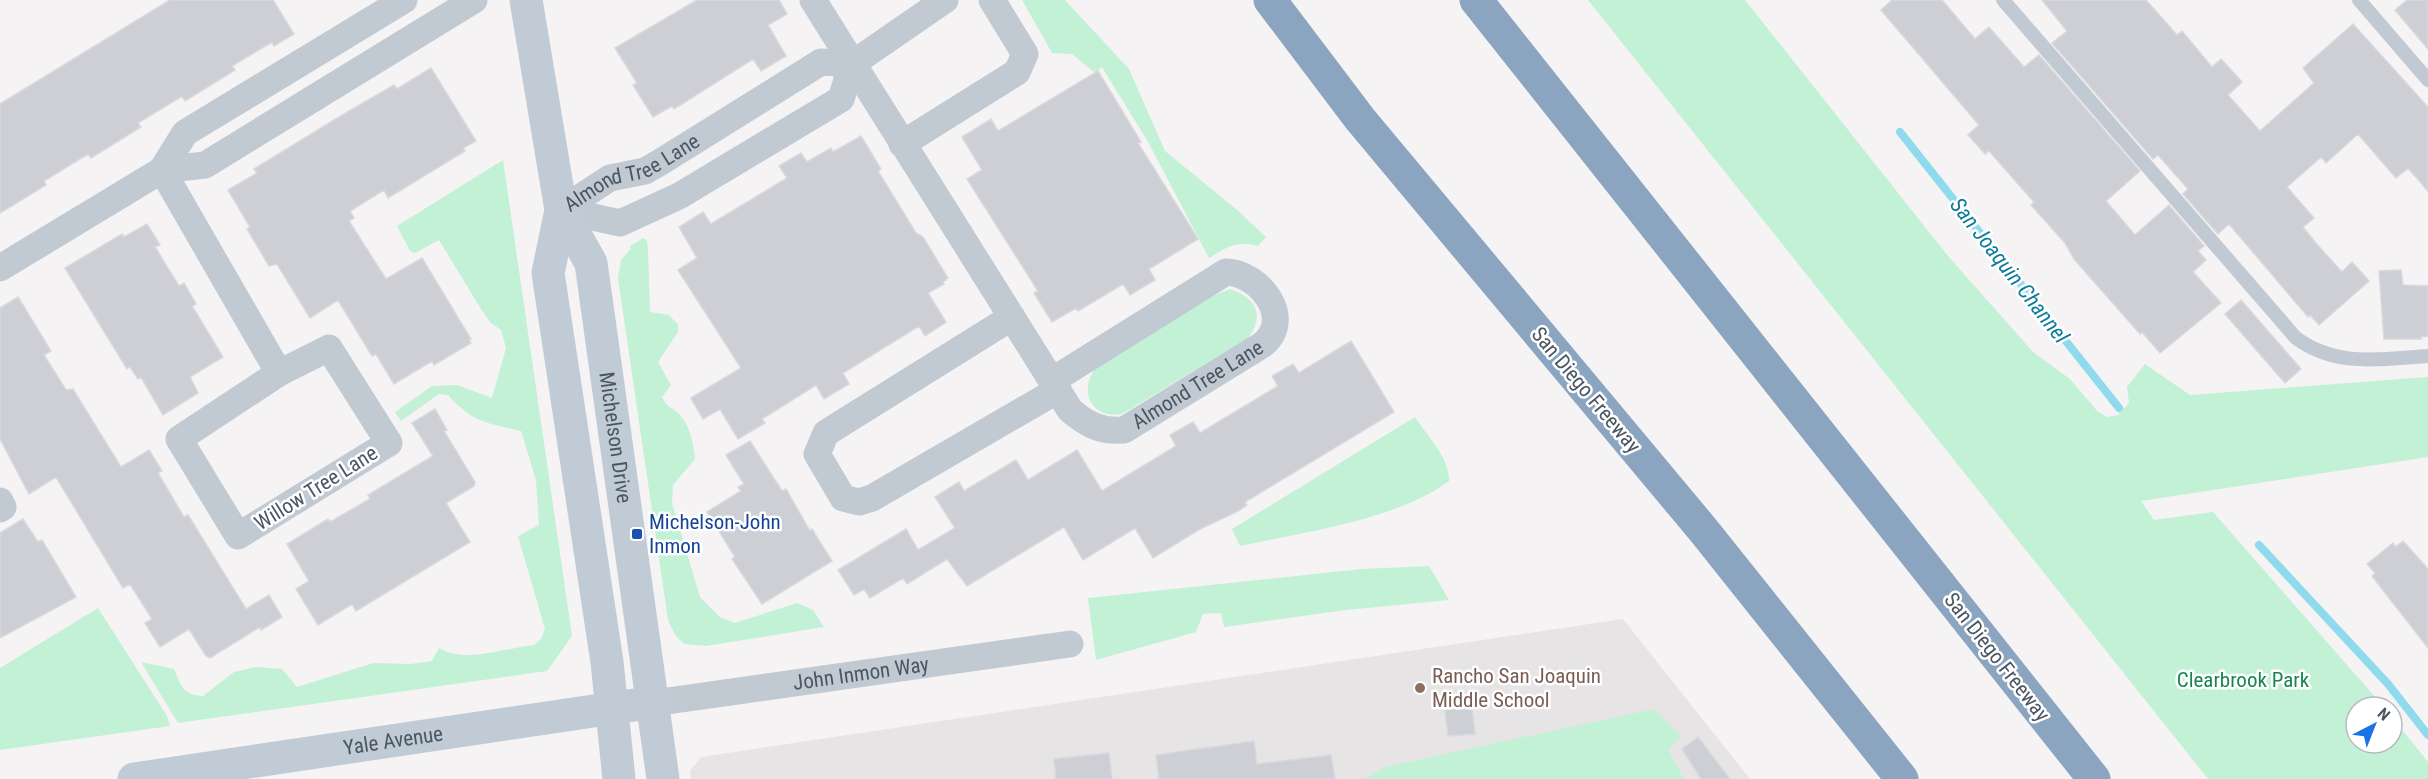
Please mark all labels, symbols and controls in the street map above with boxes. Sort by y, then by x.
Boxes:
street label: Almond Tree Lane [560,129,704,217]
water label: San Joaquin Channel [1945,193,2075,349]
street label: San Diego Freeway [1527,322,1646,458]
street label: Almond Tree Lane [1128,335,1268,434]
street label: Michelson Drive [594,370,636,505]
street label: Willow Tree Lane [250,441,382,535]
place label: Michelson-John Inmon [649,510,781,558]
marker: Michelson-John Inmon [630,527,644,541]
street label: San Diego Freeway [1939,588,2055,726]
street label: John Inmon Way [791,652,931,695]
place label: Rancho San Joaquin Middle School [1432,664,1601,712]
park label: Clearbrook Park [2177,668,2310,692]
marker: Rancho San Joaquin Middle School [1413,681,1427,695]
north arrow [2344,695,2404,755]
text: N [2374,704,2394,725]
street label: Yale Avenue [342,721,445,760]

